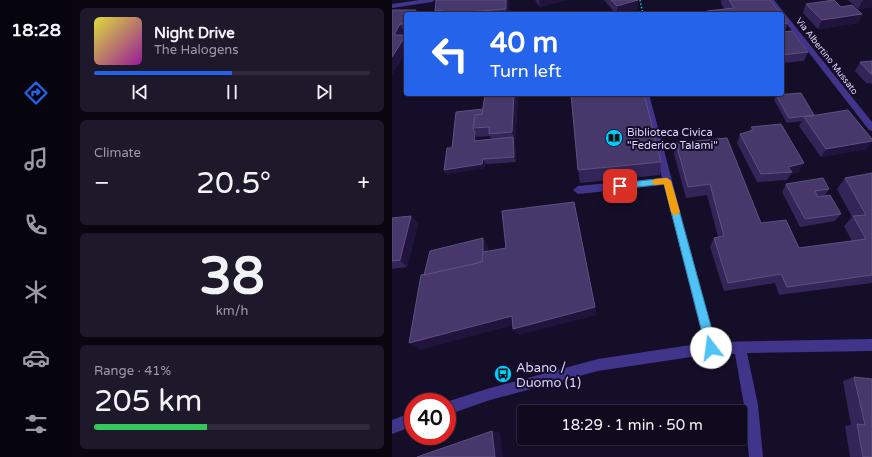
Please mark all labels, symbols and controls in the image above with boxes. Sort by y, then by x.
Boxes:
street label: Via Albertino Mussato [793,16,860,97]
text: 18:28 [11,19,61,41]
text: Night Drive [154,24,235,42]
text: 40 m [490,26,558,60]
icon: left [424,28,476,80]
text: The Halogens [154,42,238,58]
text: Turn left [490,60,562,82]
icon: directions [22,79,50,107]
icon: previous [129,81,151,103]
icon: pause [221,81,243,103]
icon: next [313,81,335,103]
place label: Biblioteca Civica "Federico Talami" [627,126,718,152]
library icon: Biblioteca Civica "Federico Talami" [604,128,624,148]
icon: music [22,145,50,173]
text: Climate [94,145,141,161]
text: 20.5° [196,165,271,202]
pin [603,169,637,203]
text: − [94,170,110,196]
text: + [358,170,370,196]
icon: arrive [609,175,631,197]
icon: phone [22,211,50,239]
text: 38 [199,245,265,308]
icon: climate [22,278,50,306]
text: km/h [216,303,248,319]
position arrow [690,327,732,369]
icon: car [22,344,50,372]
place label: Abano / Duomo (1) [516,360,581,391]
text: Range · 41% [94,363,171,379]
bus stop icon: Abano / Duomo (1) [493,364,513,384]
text: 205 km [94,383,202,420]
speed limit sign: 40 [404,393,456,445]
icon: filters [22,410,50,438]
text: 18:29 · 1 min · 50 m [561,416,703,434]

